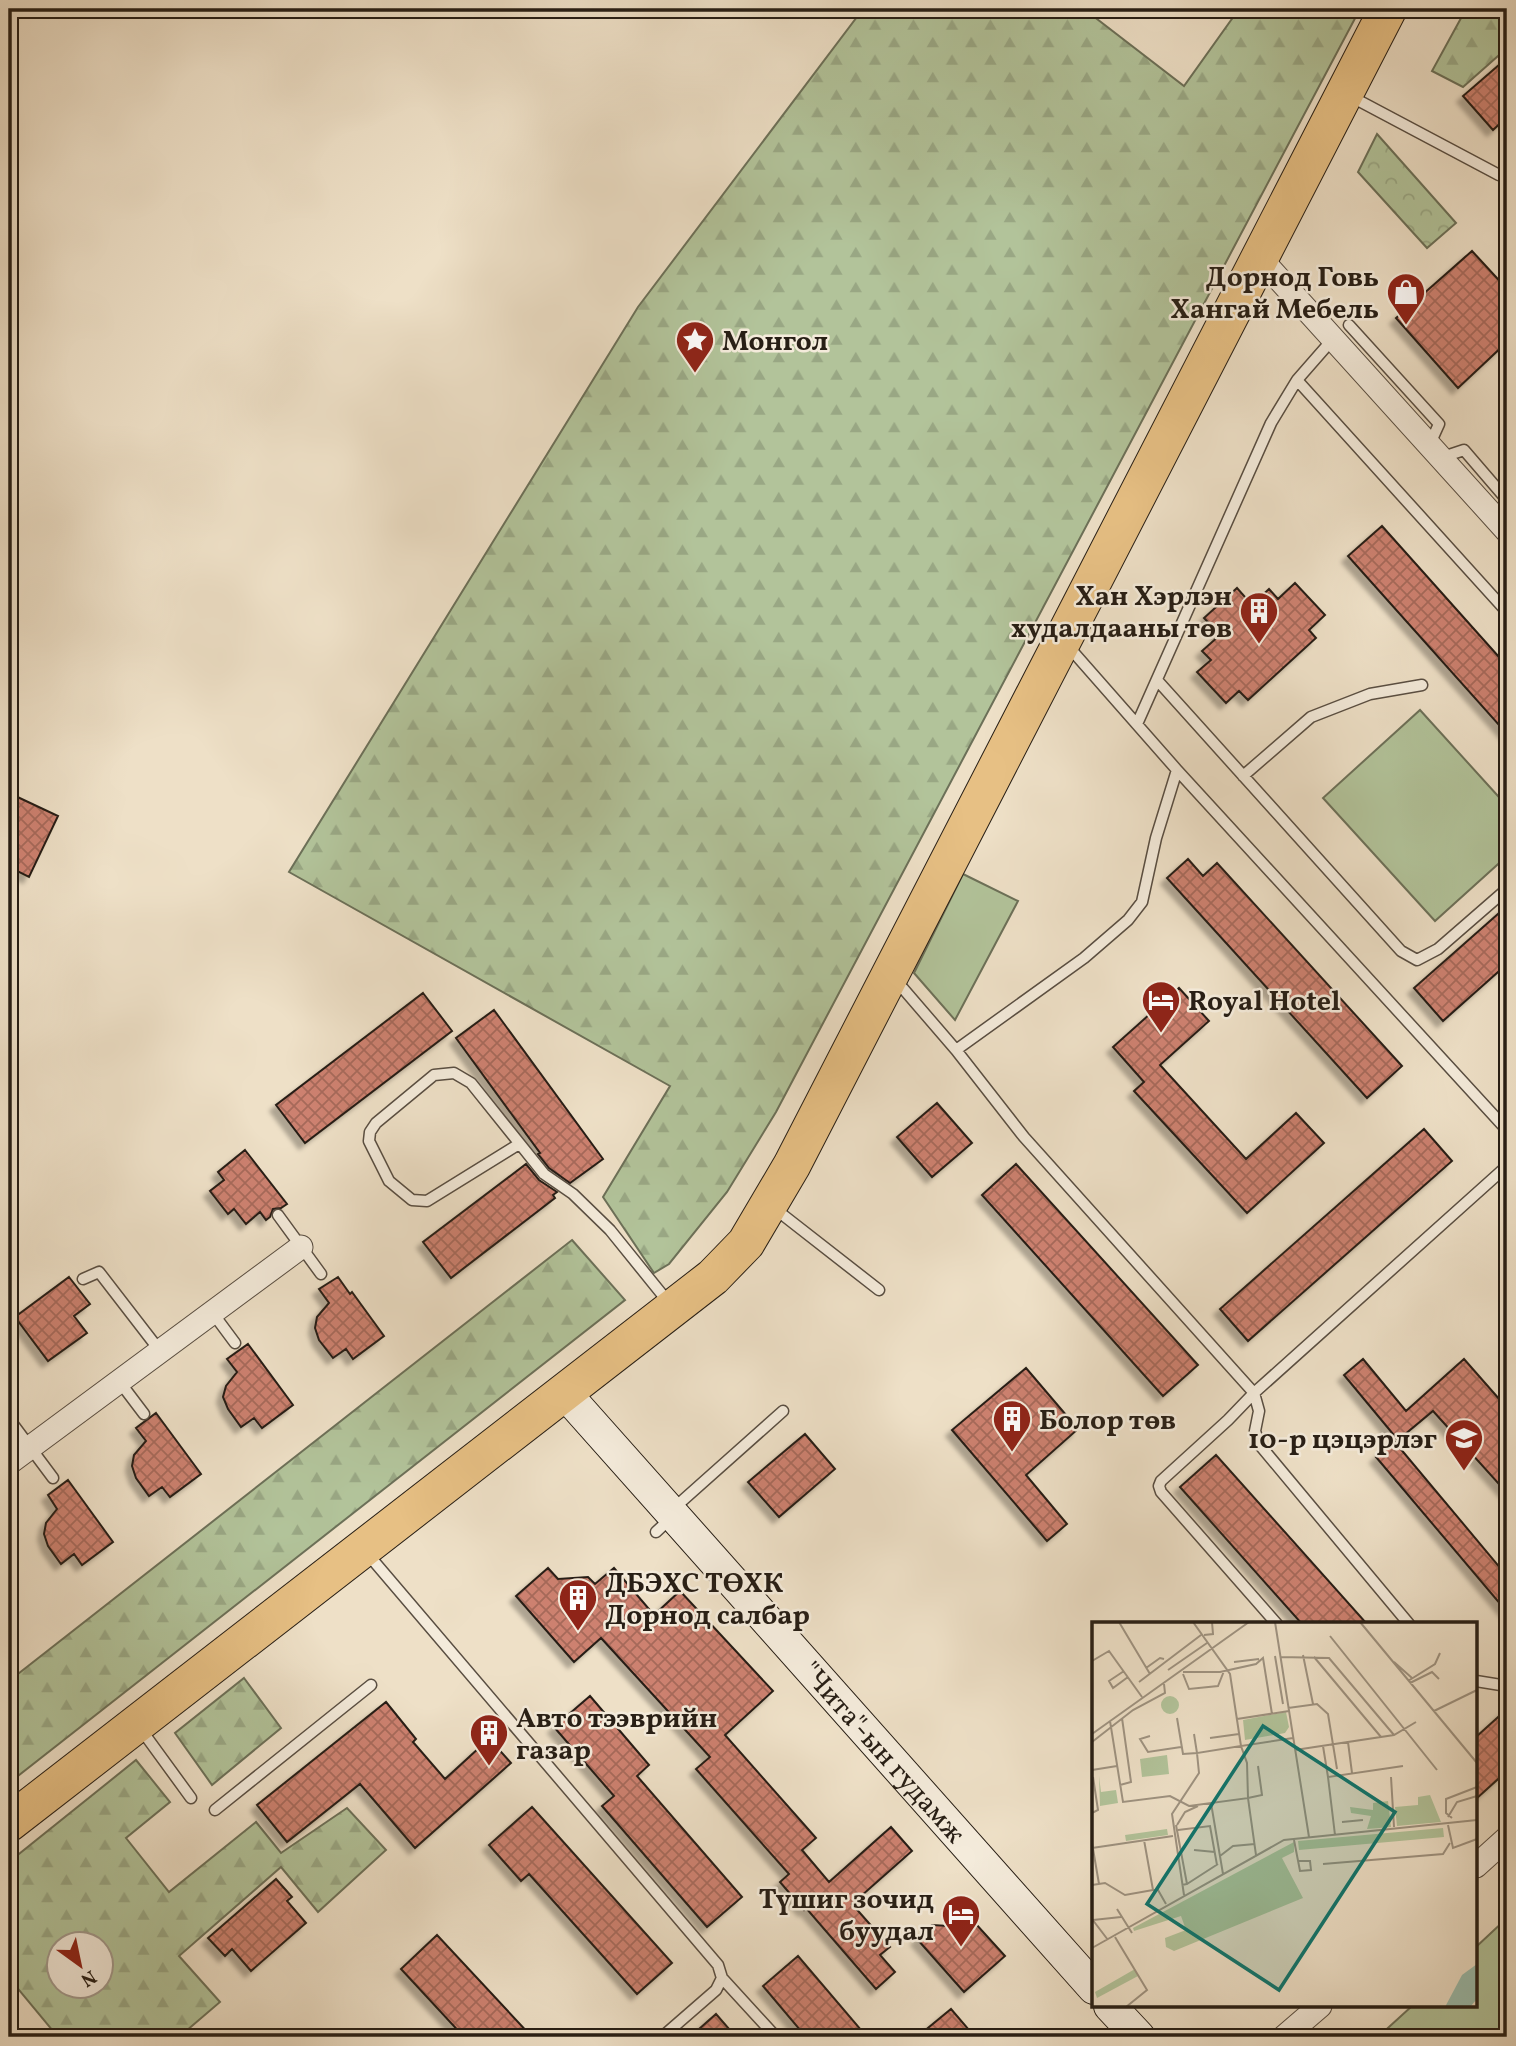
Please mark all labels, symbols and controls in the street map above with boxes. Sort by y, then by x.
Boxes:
place label: Дорнод Говь Хангай Мебель [1170,259,1379,330]
shop icon: Дорнод Говь Хангай Мебель [1385,271,1427,326]
place icon: Монгол [674,319,716,374]
place label: Монгол [722,323,828,362]
place label: Хан Хэрлэн худалдааны төв [1011,578,1232,649]
building icon: Хан Хэрлэн худалдааны төв [1238,590,1280,645]
hotel icon: Royal Hotel [1140,979,1182,1034]
place label: Royal Hotel [1188,983,1341,1022]
building icon: Болор төв [991,1398,1033,1453]
place label: Болор төв [1039,1402,1176,1441]
school or university icon: 10-р цэцэрлэг [1443,1417,1485,1472]
place label: 10-р цэцэрлэг [1248,1421,1438,1460]
place label: ДБЭХС ТӨХК Дорнод салбар [605,1565,810,1636]
building icon: ДБЭХС ТӨХК Дорнод салбар [557,1577,599,1632]
inset map [1092,1622,1478,2008]
street label: "Чита"-ын гудамж [791,1654,973,1853]
place label: Авто тээврийн газар [516,1700,717,1771]
building icon: Авто тээврийн газар [468,1712,510,1767]
place label: Түшиг зочид буудал [759,1881,934,1952]
hotel icon: Түшиг зочид буудал [940,1893,982,1948]
north arrow [46,1930,116,2000]
text: N [75,1963,101,1992]

